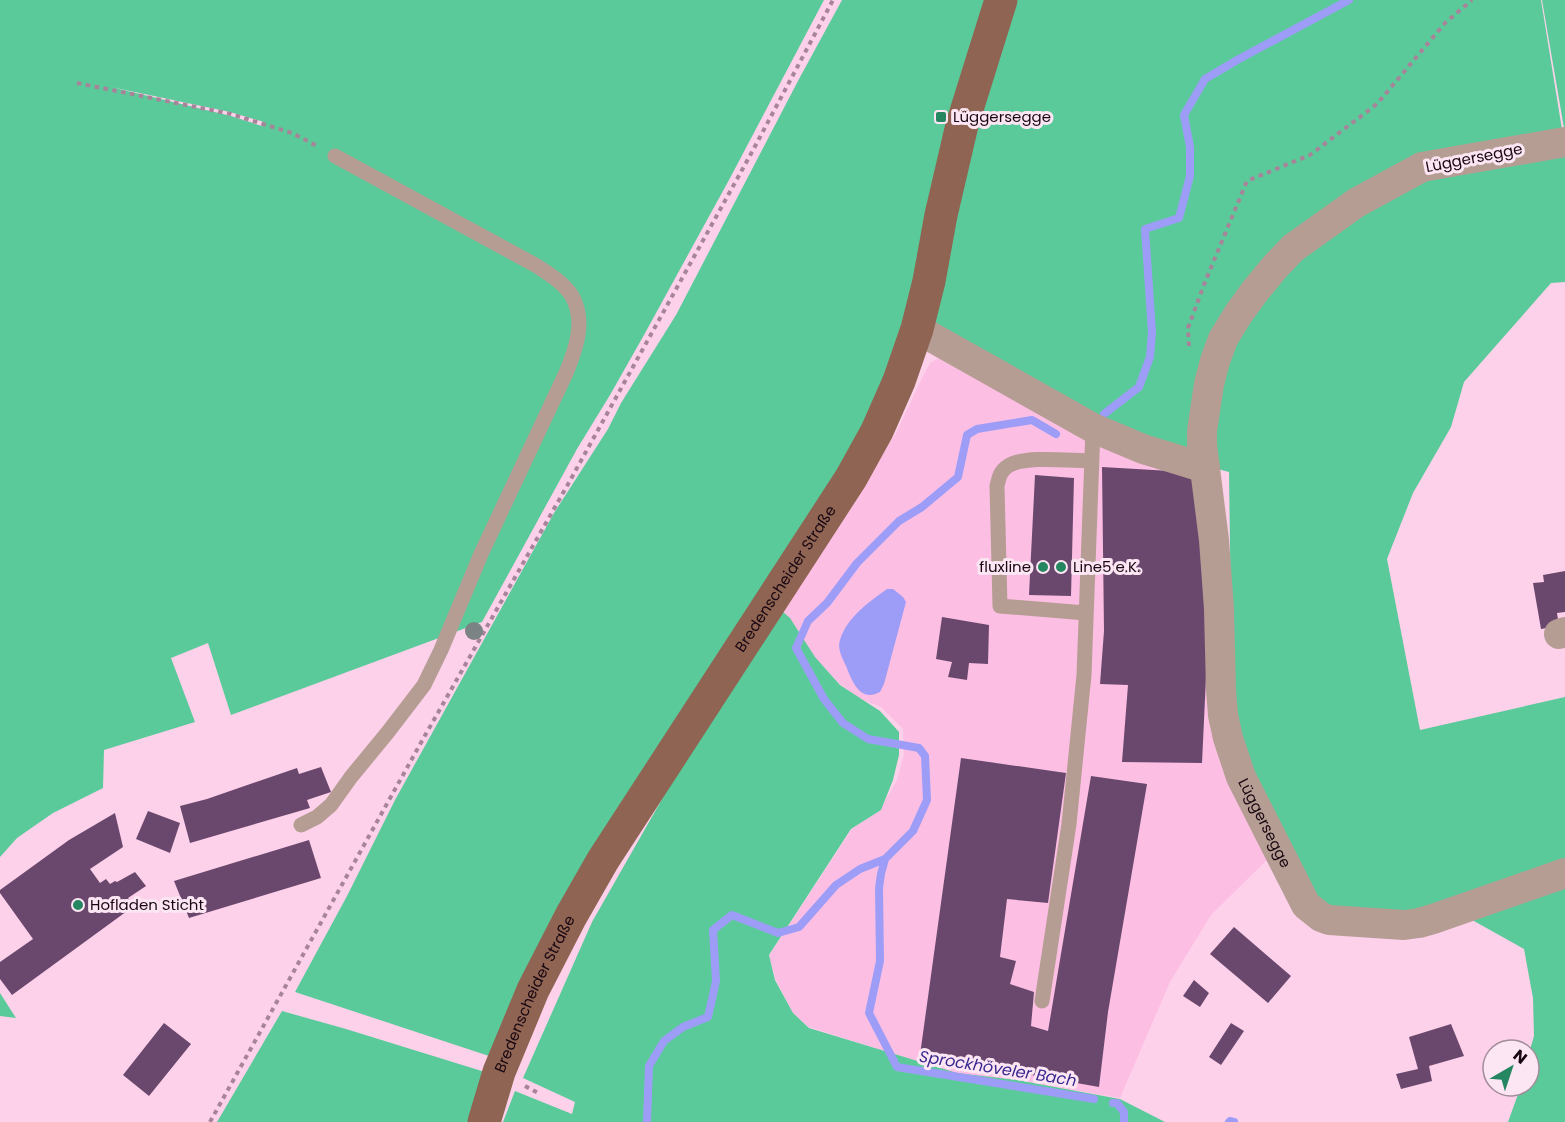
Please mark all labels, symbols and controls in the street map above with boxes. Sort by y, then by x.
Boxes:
place label: Lüggersegge [953,106,1051,127]
marker: Lüggersegge [934,110,948,124]
street label: Lüggersegge [1424,138,1524,177]
street label: Bredenscheider Straße [730,501,841,656]
place label: fluxline [979,556,1031,577]
place label: Line5 e.K. [1073,556,1140,577]
marker: fluxline [1036,560,1050,574]
marker: Line5 e.K. [1054,560,1068,574]
street label: Lüggersegge [1233,774,1296,871]
place label: Hofladen Sticht [90,894,204,915]
marker: Hofladen Sticht [71,898,85,912]
street label: Bredenscheider Straße [489,911,580,1076]
north arrow [1481,1038,1541,1098]
text: N [1508,1044,1532,1069]
water label: Sprockhöveler Bach [918,1045,1078,1092]

